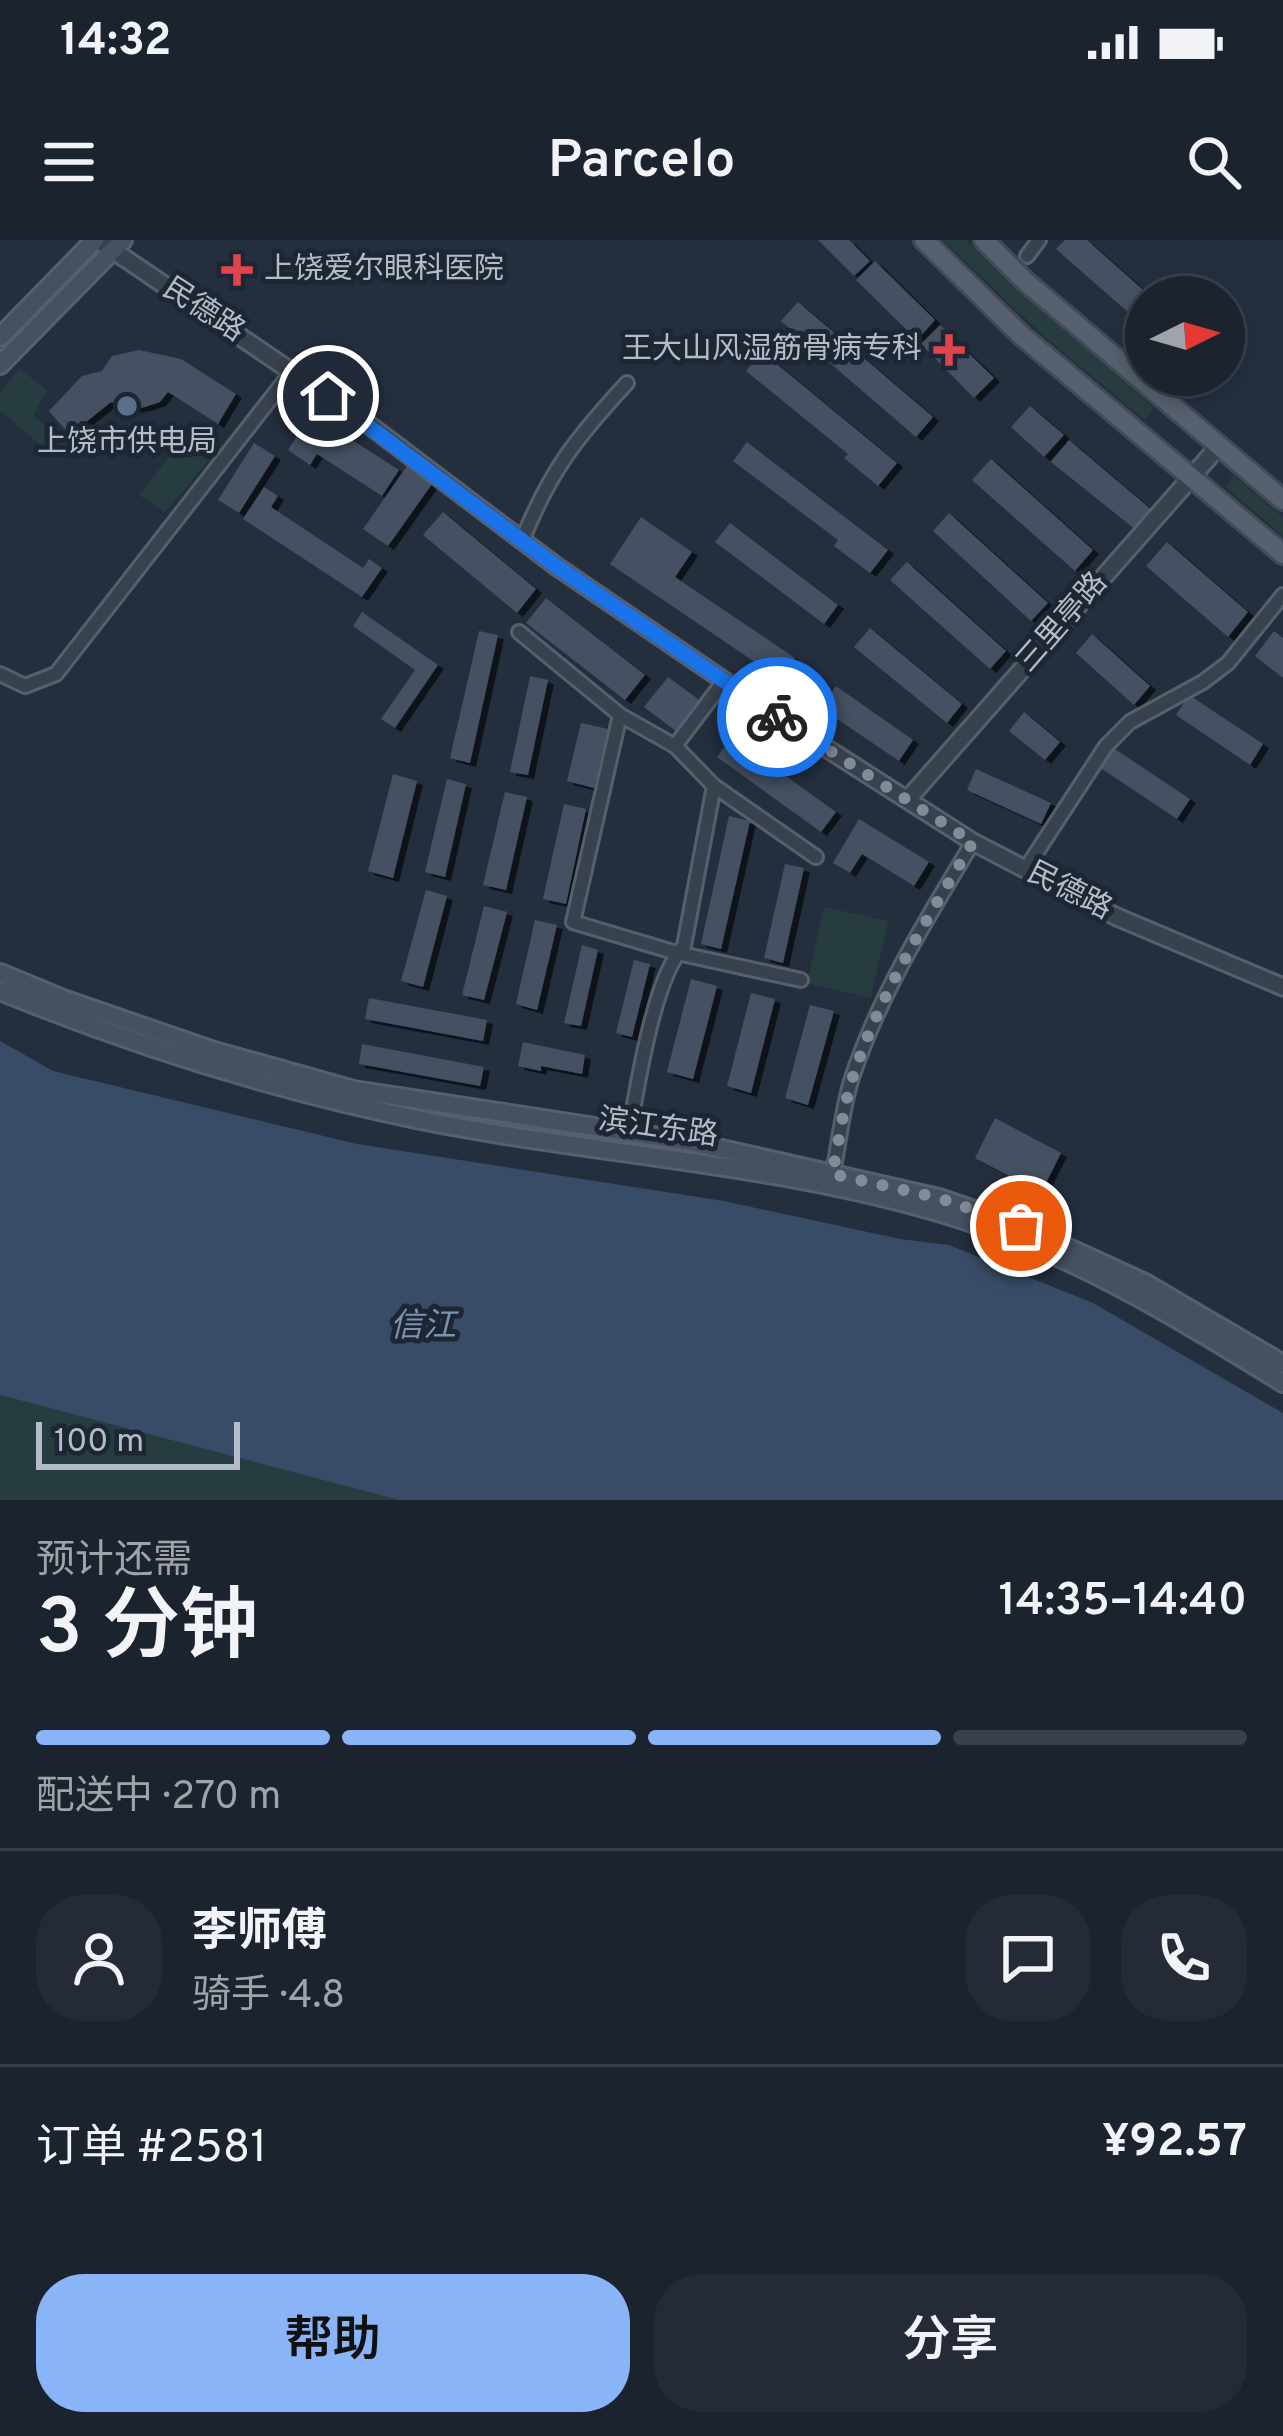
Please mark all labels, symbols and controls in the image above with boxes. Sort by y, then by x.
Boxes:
text: 14:32 [60,14,172,71]
text: Parcelo [548,128,735,197]
icon: menu [36,129,102,195]
icon: search [1181,129,1247,195]
place label: 上饶爱尔眼科医院 [264,252,504,289]
marker: 上饶爱尔眼科医院 [221,254,253,286]
street label: 民德路 [155,271,251,351]
north arrow [1125,276,1245,396]
map controls [1125,276,1245,396]
place label: 王大山风湿筋骨病专科 [622,332,922,369]
marker: 王大山风湿筋骨病专科 [933,334,965,366]
pin [277,345,379,447]
icon: home [295,363,361,429]
marker: 上饶市供电局 [114,393,140,419]
place label: 上饶市供电局 [37,425,217,462]
street label: 三里亭路 [1010,566,1116,680]
courier [717,657,837,777]
icon: bike [744,684,810,750]
street label: 民德路 [1021,855,1117,929]
street label: 滨江东路 [596,1102,720,1156]
pin [970,1175,1072,1277]
icon: bag [988,1193,1054,1259]
water label: 信江 [390,1307,459,1349]
scale bar [36,1416,240,1469]
text: 100 m [54,1422,144,1464]
text: 预计还需 [36,1538,192,1587]
text: 14:35–14:40 [999,1574,1247,1631]
text: 3 分钟 [36,1582,258,1681]
text: 配送中 · 270 m [36,1774,281,1823]
button: person [36,1895,162,2021]
button: chat [965,1895,1091,2021]
button: phone [1121,1895,1247,2021]
text: 李师傅 [192,1905,327,1962]
text: 骑手 · 4.8 [192,1973,345,2022]
text: ¥92.57 [1102,2115,1247,2172]
text: 订单 #2581 [36,2121,267,2178]
button: 帮助 [36,2274,630,2412]
button: 分享 [654,2274,1247,2412]

